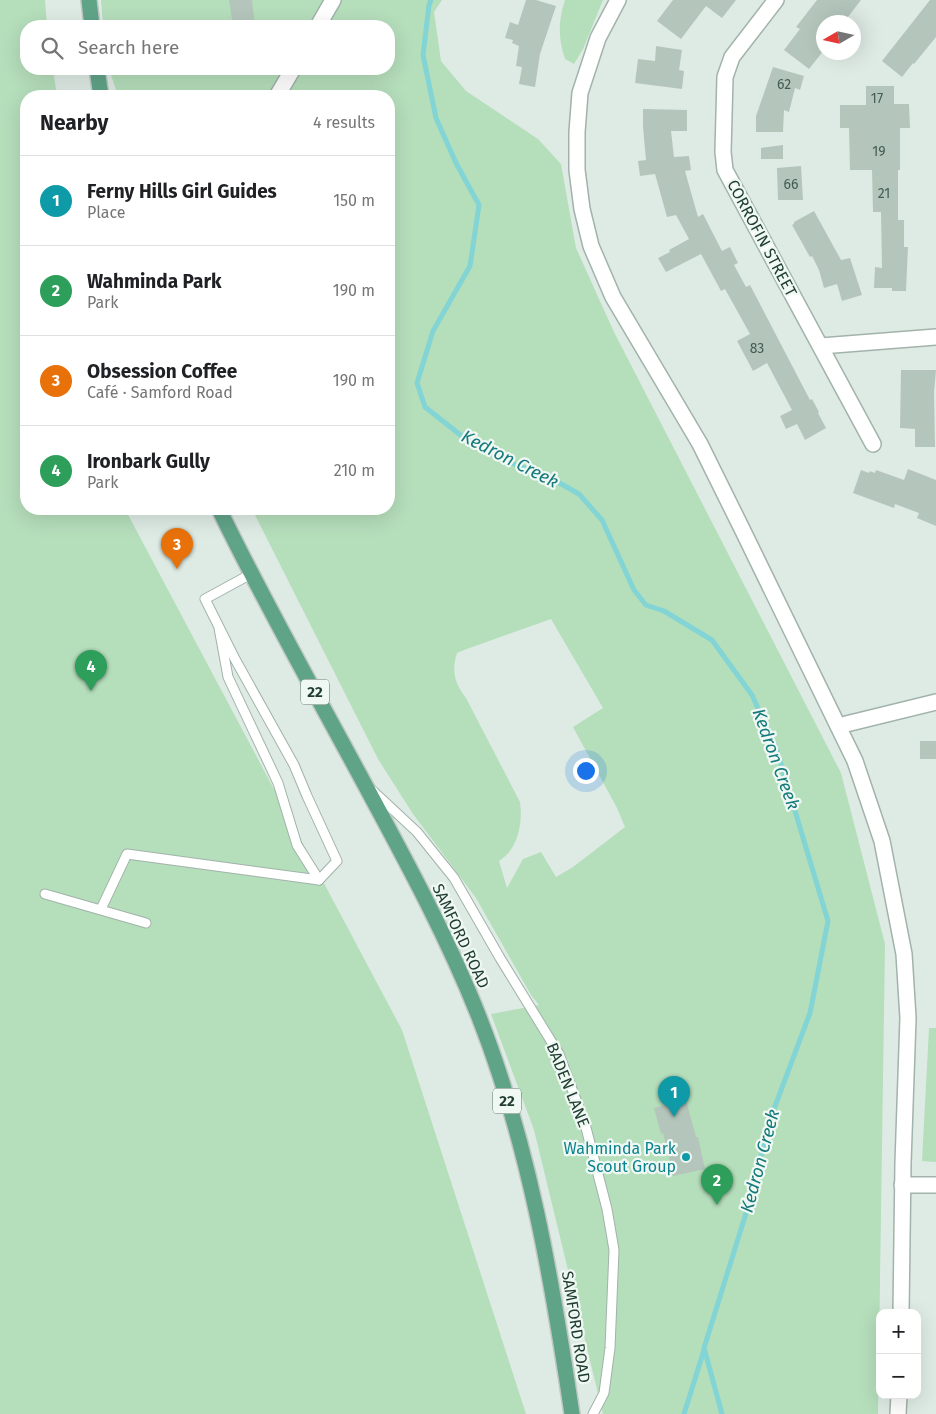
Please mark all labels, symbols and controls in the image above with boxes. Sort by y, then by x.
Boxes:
north arrow [816,15,861,60]
search box [20,20,395,75]
icon: search [38,34,66,62]
text: Search here [78,36,179,59]
house number: 62 [777,76,791,93]
house number: 17 [871,90,883,107]
text: Nearby [40,110,108,136]
text: 4 results [313,113,375,132]
house number: 19 [872,143,886,160]
street label: CORROFIN STREET [723,176,801,300]
house number: 66 [784,176,798,193]
text: Ferny Hills Girl Guides [87,180,277,203]
house number: 21 [878,185,890,202]
text: 1 [52,191,60,210]
text: 150 m [333,191,375,210]
text: Place [87,203,126,222]
text: Wahminda Park [87,270,222,293]
text: 2 [52,281,60,300]
text: 190 m [333,281,375,300]
text: Park [87,293,119,312]
house number: 83 [750,340,764,357]
text: Obsession Coffee [87,360,237,383]
text: 3 [52,371,60,390]
text: 190 m [333,371,375,390]
text: Café · Samford Road [87,383,233,402]
water label: Kedron Creek [458,425,562,493]
text: Ironbark Gully [87,450,210,473]
text: 4 [51,461,61,480]
text: 210 m [334,461,375,480]
text: Park [87,473,119,492]
pin: 3 [161,528,193,569]
pin: 4 [75,650,107,691]
road number: 22 [301,680,329,704]
water label: Kedron Creek [747,705,805,813]
your location [573,758,599,784]
street label: SAMFORD ROAD [428,881,494,991]
street label: BADEN LANE [542,1040,594,1130]
pin: 1 [658,1076,690,1117]
road number: 22 [493,1088,521,1114]
water label: Kedron Creek [736,1107,784,1215]
place label: Wahminda Park Scout Group [564,1139,677,1176]
marker: Wahminda Park Scout Group [680,1151,692,1163]
pin: 2 [701,1164,733,1205]
street label: SAMFORD ROAD [558,1270,594,1384]
map controls [876,1309,921,1399]
button: + [876,1309,921,1354]
button: − [876,1354,921,1399]

